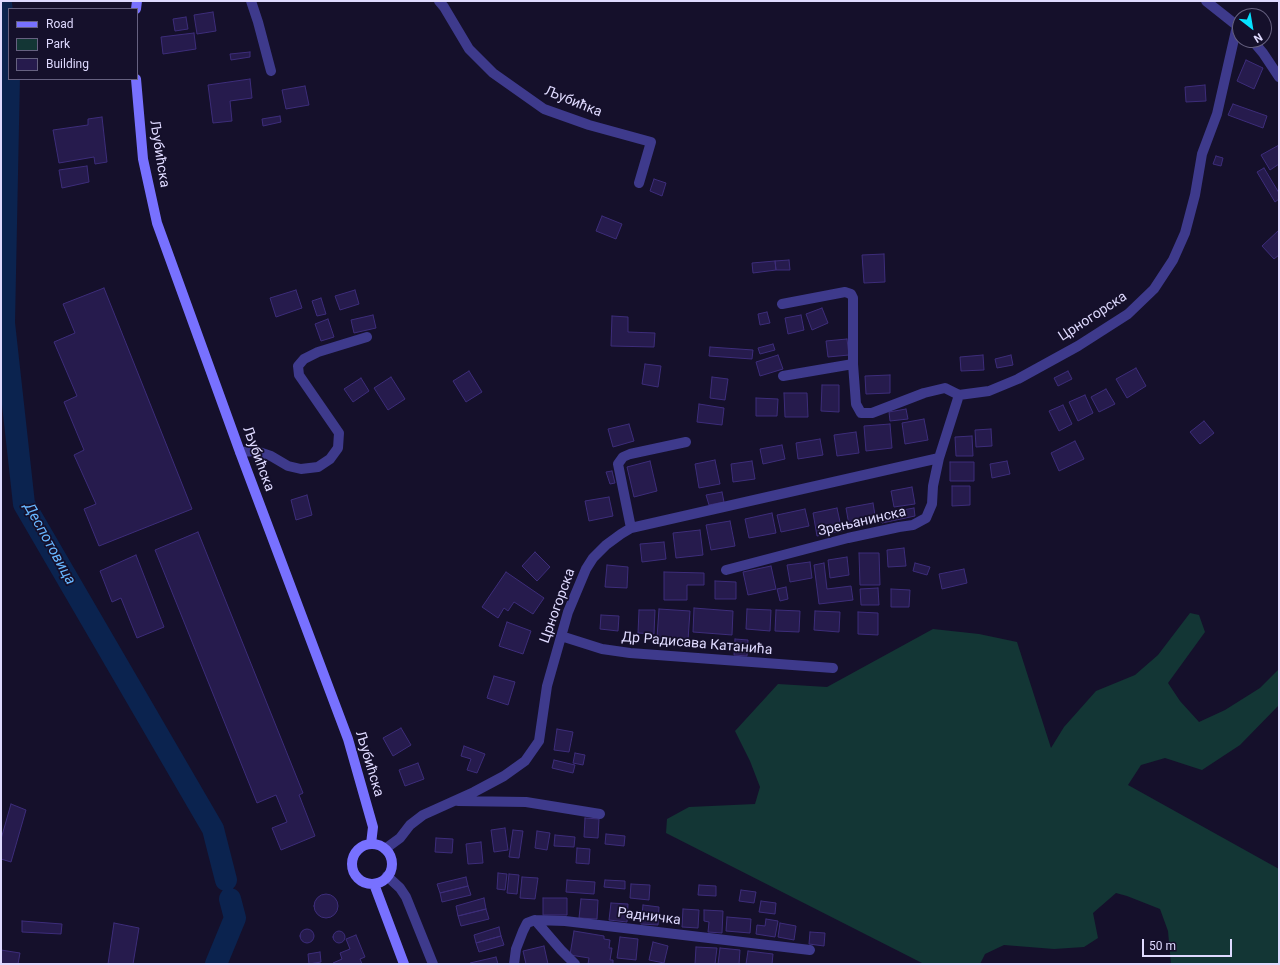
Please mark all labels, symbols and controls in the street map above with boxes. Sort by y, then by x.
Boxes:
legend [8,8,138,80]
north arrow [1232,8,1272,48]
text: Road [46,17,74,31]
text: N [1251,30,1265,45]
text: Park [46,37,70,51]
text: Building [46,57,89,71]
street label: Љубићка [542,83,604,121]
street label: Љубићска [145,119,173,189]
street label: Црногорска [1056,289,1130,345]
street label: Љубићска [239,424,277,494]
water label: Деспотовица [19,500,79,588]
street label: Зрењанинска [816,504,908,540]
street label: Црногорска [537,566,579,646]
street label: Др Радисава Катанића [621,629,773,659]
street label: Љубићска [351,729,387,799]
street label: Радничка [616,905,682,929]
scale bar [1144,931,1234,957]
text: 50 m [1149,939,1176,953]

